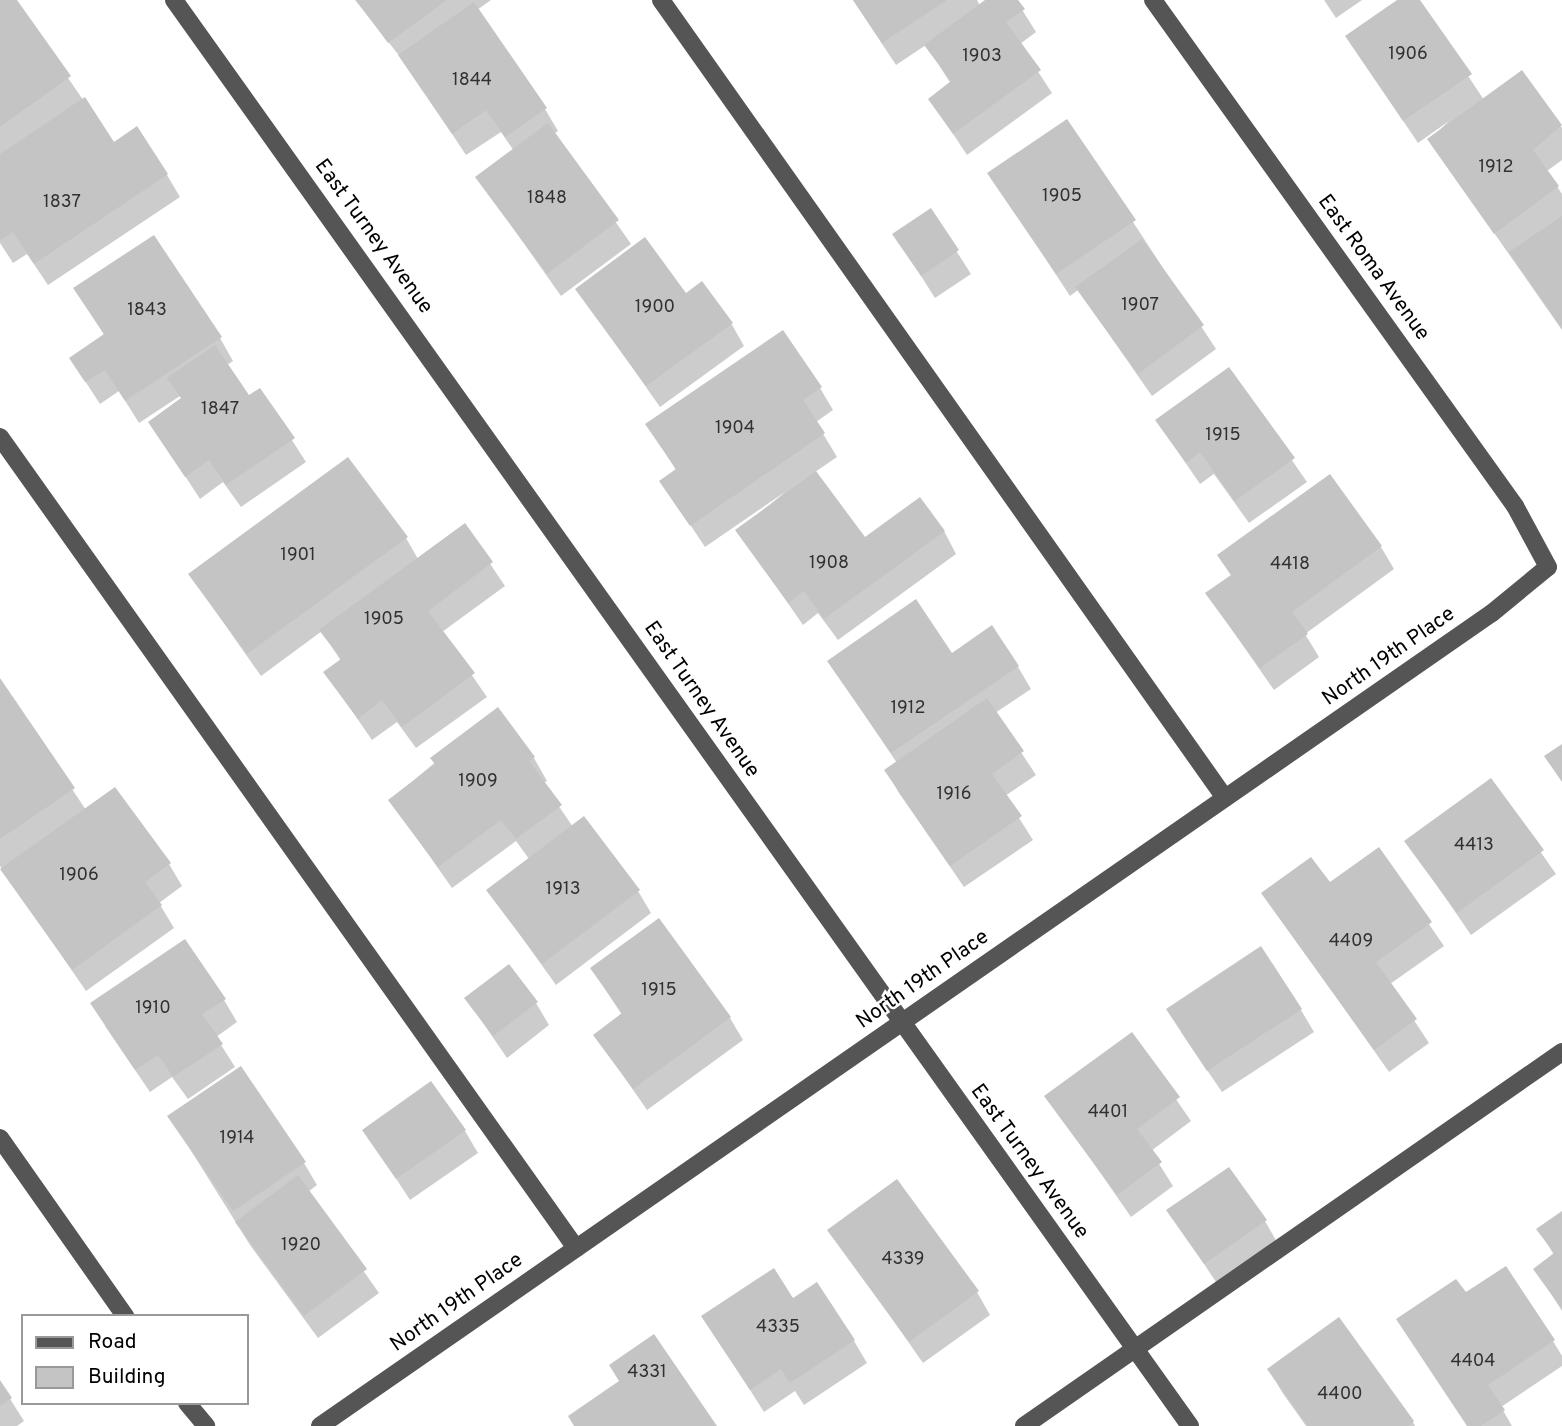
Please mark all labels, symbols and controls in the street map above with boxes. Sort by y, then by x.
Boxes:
house number: 1906 [1388,44,1428,66]
house number: 1903 [962,46,1002,68]
house number: 1844 [452,70,492,92]
street label: East Turney Avenue [308,154,438,320]
house number: 1912 [1478,157,1514,179]
house number: 1905 [1042,186,1082,208]
house number: 1848 [527,188,567,210]
street label: East Roma Avenue [1311,190,1435,346]
house number: 1837 [43,192,81,214]
house number: 1907 [1121,295,1159,317]
house number: 1900 [635,297,675,319]
house number: 1843 [127,300,167,322]
house number: 1847 [201,399,239,421]
house number: 1904 [715,418,755,440]
house number: 1915 [1205,425,1241,447]
house number: 1901 [280,545,316,567]
house number: 1908 [809,553,849,575]
house number: 4418 [1270,554,1310,576]
street label: North 19th Place [1318,602,1460,712]
house number: 1905 [364,609,404,631]
street label: East Turney Avenue [637,616,765,784]
house number: 1912 [890,698,926,720]
house number: 1909 [458,771,498,793]
house number: 1916 [937,784,971,806]
house number: 4413 [1454,835,1494,857]
house number: 1906 [59,865,99,887]
house number: 1913 [545,879,581,901]
street label: North 19th Place [852,925,994,1035]
house number: 4409 [1329,931,1373,953]
house number: 1915 [641,980,677,1002]
house number: 1910 [135,998,171,1020]
street label: East Turney Avenue [964,1079,1094,1245]
house number: 4401 [1088,1102,1128,1124]
house number: 1914 [220,1128,254,1150]
house number: 1920 [281,1235,321,1257]
street label: North 19th Place [386,1248,528,1358]
house number: 4339 [881,1249,925,1271]
legend [21,1314,248,1405]
house number: 4335 [756,1317,800,1339]
text: Road [88,1329,137,1356]
house number: 4404 [1450,1351,1496,1373]
house number: 4331 [627,1362,667,1384]
text: Building [88,1364,166,1391]
house number: 4400 [1317,1384,1363,1406]

